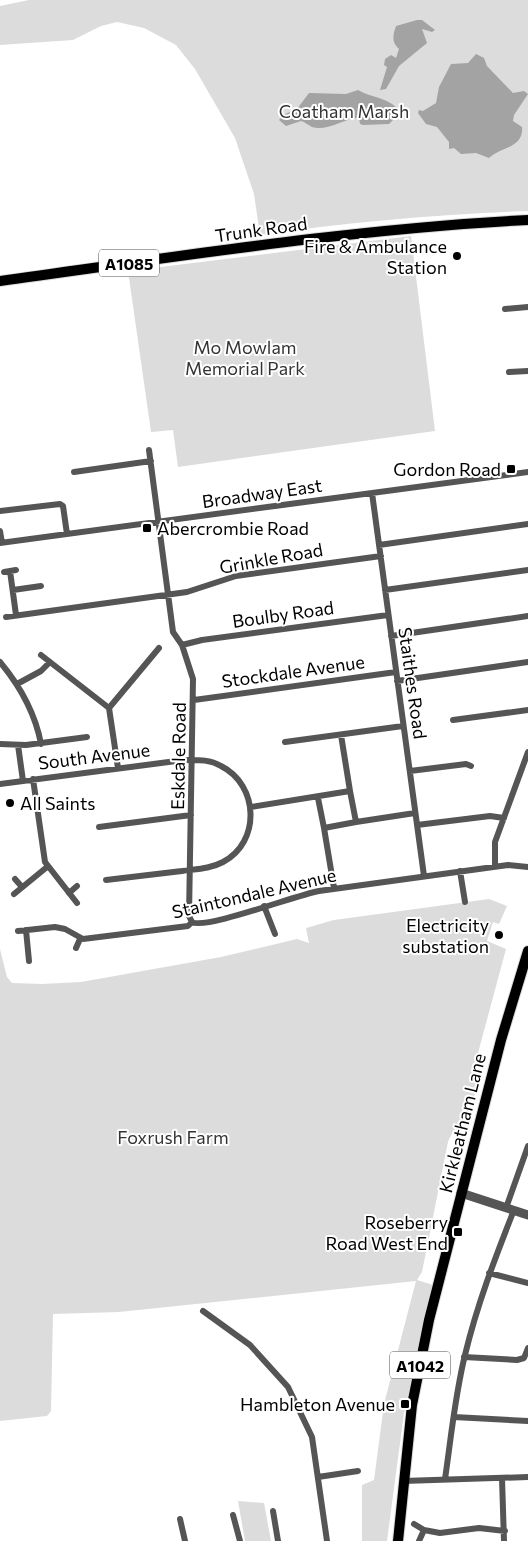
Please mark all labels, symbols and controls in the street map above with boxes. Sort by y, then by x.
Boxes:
park label: Coatham Marsh [279,100,409,122]
street label: Trunk Road [213,212,309,246]
place label: Fire & Ambulance Station [304,235,447,278]
road number: A1085 [99,250,159,276]
marker: Fire & Ambulance Station [451,250,463,262]
park label: Mo Mowlam Memorial Park [185,336,305,379]
place label: Gordon Road [393,458,501,480]
marker: Gordon Road [505,463,517,475]
street label: Broadway East [201,474,323,512]
place label: Abercrombie Road [157,517,309,539]
marker: Abercrombie Road [141,522,153,534]
street label: Grinkle Road [218,538,324,578]
street label: Boulby Road [231,596,335,632]
street label: Staithes Road [394,626,432,740]
street label: Stockdale Avenue [220,650,366,692]
street label: Eskdale Road [166,702,190,810]
street label: South Avenue [37,738,151,774]
place label: All Saints [20,792,96,814]
marker: All Saints [4,797,16,809]
street label: Staintondale Avenue [170,863,338,923]
place label: Electricity substation [402,914,489,957]
marker: Electricity substation [493,929,505,941]
street label: Kirkleatham Lane [434,1051,490,1195]
park label: Foxrush Farm [117,1126,229,1148]
place label: Roseberry Road West End [326,1211,448,1254]
marker: Roseberry Road West End [452,1226,464,1238]
road number: A1042 [390,1352,450,1378]
place label: Hambleton Avenue [240,1393,395,1415]
marker: Hambleton Avenue [399,1398,411,1410]

